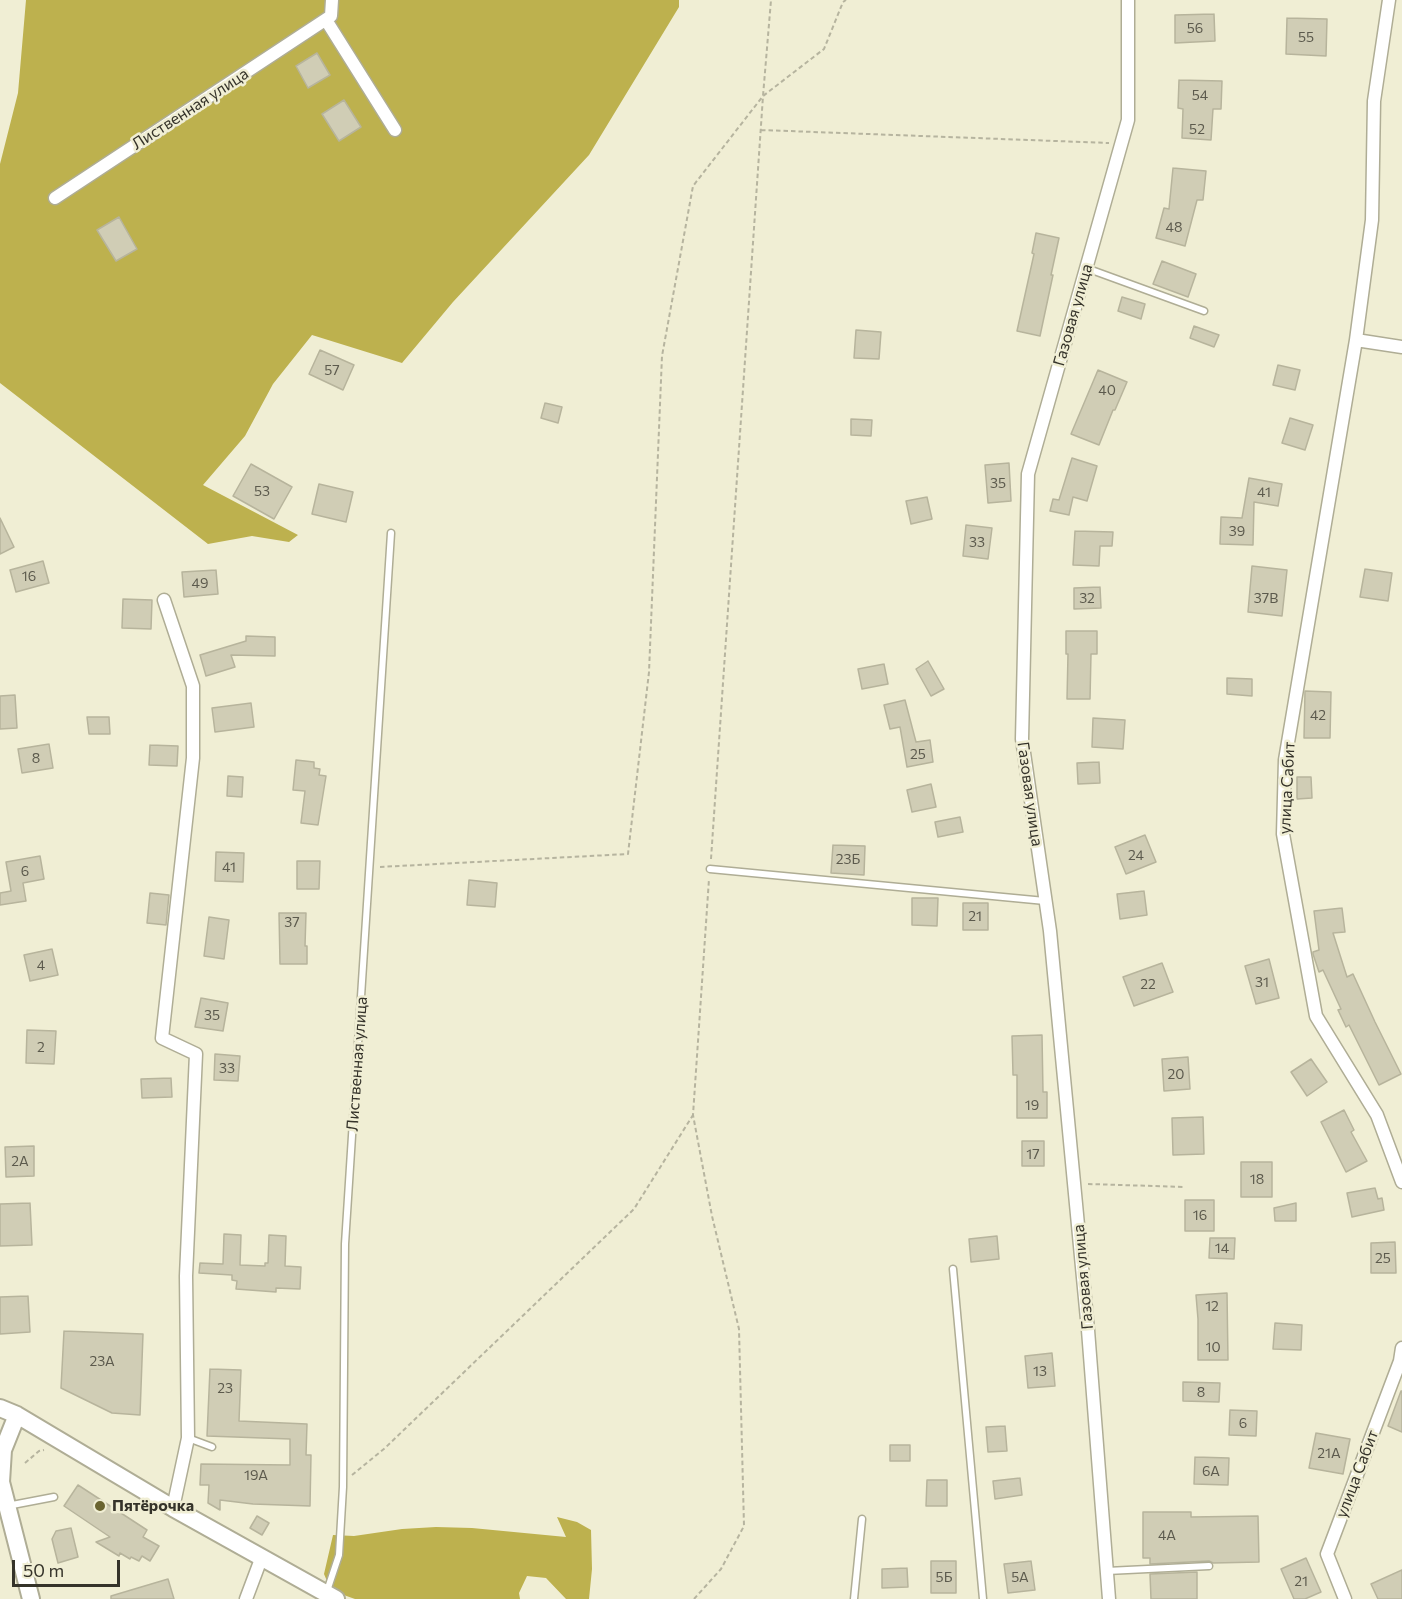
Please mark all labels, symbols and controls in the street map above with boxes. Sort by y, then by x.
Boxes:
house number: 56 [1187,20,1203,36]
house number: 55 [1298,29,1314,45]
street label: Лиственная улица [128,64,252,154]
house number: 54 [1192,87,1208,103]
house number: 52 [1189,121,1205,137]
house number: 48 [1166,219,1182,235]
street label: Газовая улица [1049,262,1097,368]
house number: 57 [324,362,340,378]
house number: 40 [1098,382,1116,398]
house number: 35 [990,475,1006,491]
house number: 53 [254,483,270,499]
house number: 41 [1257,484,1271,500]
house number: 39 [1229,523,1245,539]
house number: 33 [969,534,985,550]
house number: 16 [22,568,36,584]
house number: 49 [192,575,208,591]
house number: 32 [1079,590,1095,606]
house number: 37В [1254,590,1278,606]
house number: 42 [1310,707,1326,723]
street label: Газовая улица [1013,741,1047,847]
street label: улица Сабит [1275,741,1299,835]
house number: 25 [910,746,926,762]
house number: 8 [32,750,40,766]
house number: 24 [1128,847,1144,863]
house number: 23Б [836,851,860,867]
house number: 41 [222,859,236,875]
house number: 6 [21,863,29,879]
house number: 21 [968,908,982,924]
house number: 37 [284,914,300,930]
house number: 4 [37,957,45,973]
house number: 31 [1255,974,1269,990]
house number: 22 [1140,976,1156,992]
street label: Лиственная улица [343,996,371,1132]
house number: 35 [204,1007,220,1023]
house number: 2 [37,1039,45,1055]
house number: 33 [219,1060,235,1076]
house number: 20 [1168,1066,1184,1082]
house number: 19 [1025,1097,1039,1113]
house number: 17 [1026,1146,1040,1162]
house number: 2А [11,1153,29,1169]
house number: 18 [1250,1171,1264,1187]
house number: 16 [1193,1207,1207,1223]
street label: Газовая улица [1069,1224,1097,1330]
house number: 14 [1215,1240,1229,1256]
house number: 25 [1375,1250,1391,1266]
house number: 12 [1205,1298,1219,1314]
house number: 10 [1205,1339,1221,1355]
house number: 23А [89,1353,115,1369]
house number: 13 [1033,1363,1047,1379]
house number: 23 [217,1380,233,1396]
house number: 8 [1197,1384,1205,1400]
house number: 6 [1239,1415,1247,1431]
street label: улица Сабит [1331,1427,1383,1521]
house number: 21А [1317,1445,1341,1461]
house number: 6А [1202,1463,1220,1479]
house number: 19А [244,1467,268,1483]
place label: Пятёрочка [112,1496,194,1516]
marker: Пятёрочка [93,1499,107,1513]
house number: 4А [1158,1527,1176,1543]
scale bar [15,1548,123,1586]
text: 50 m [23,1559,64,1581]
house number: 5Б [936,1569,952,1585]
house number: 5А [1011,1569,1029,1585]
house number: 21 [1294,1573,1308,1589]

